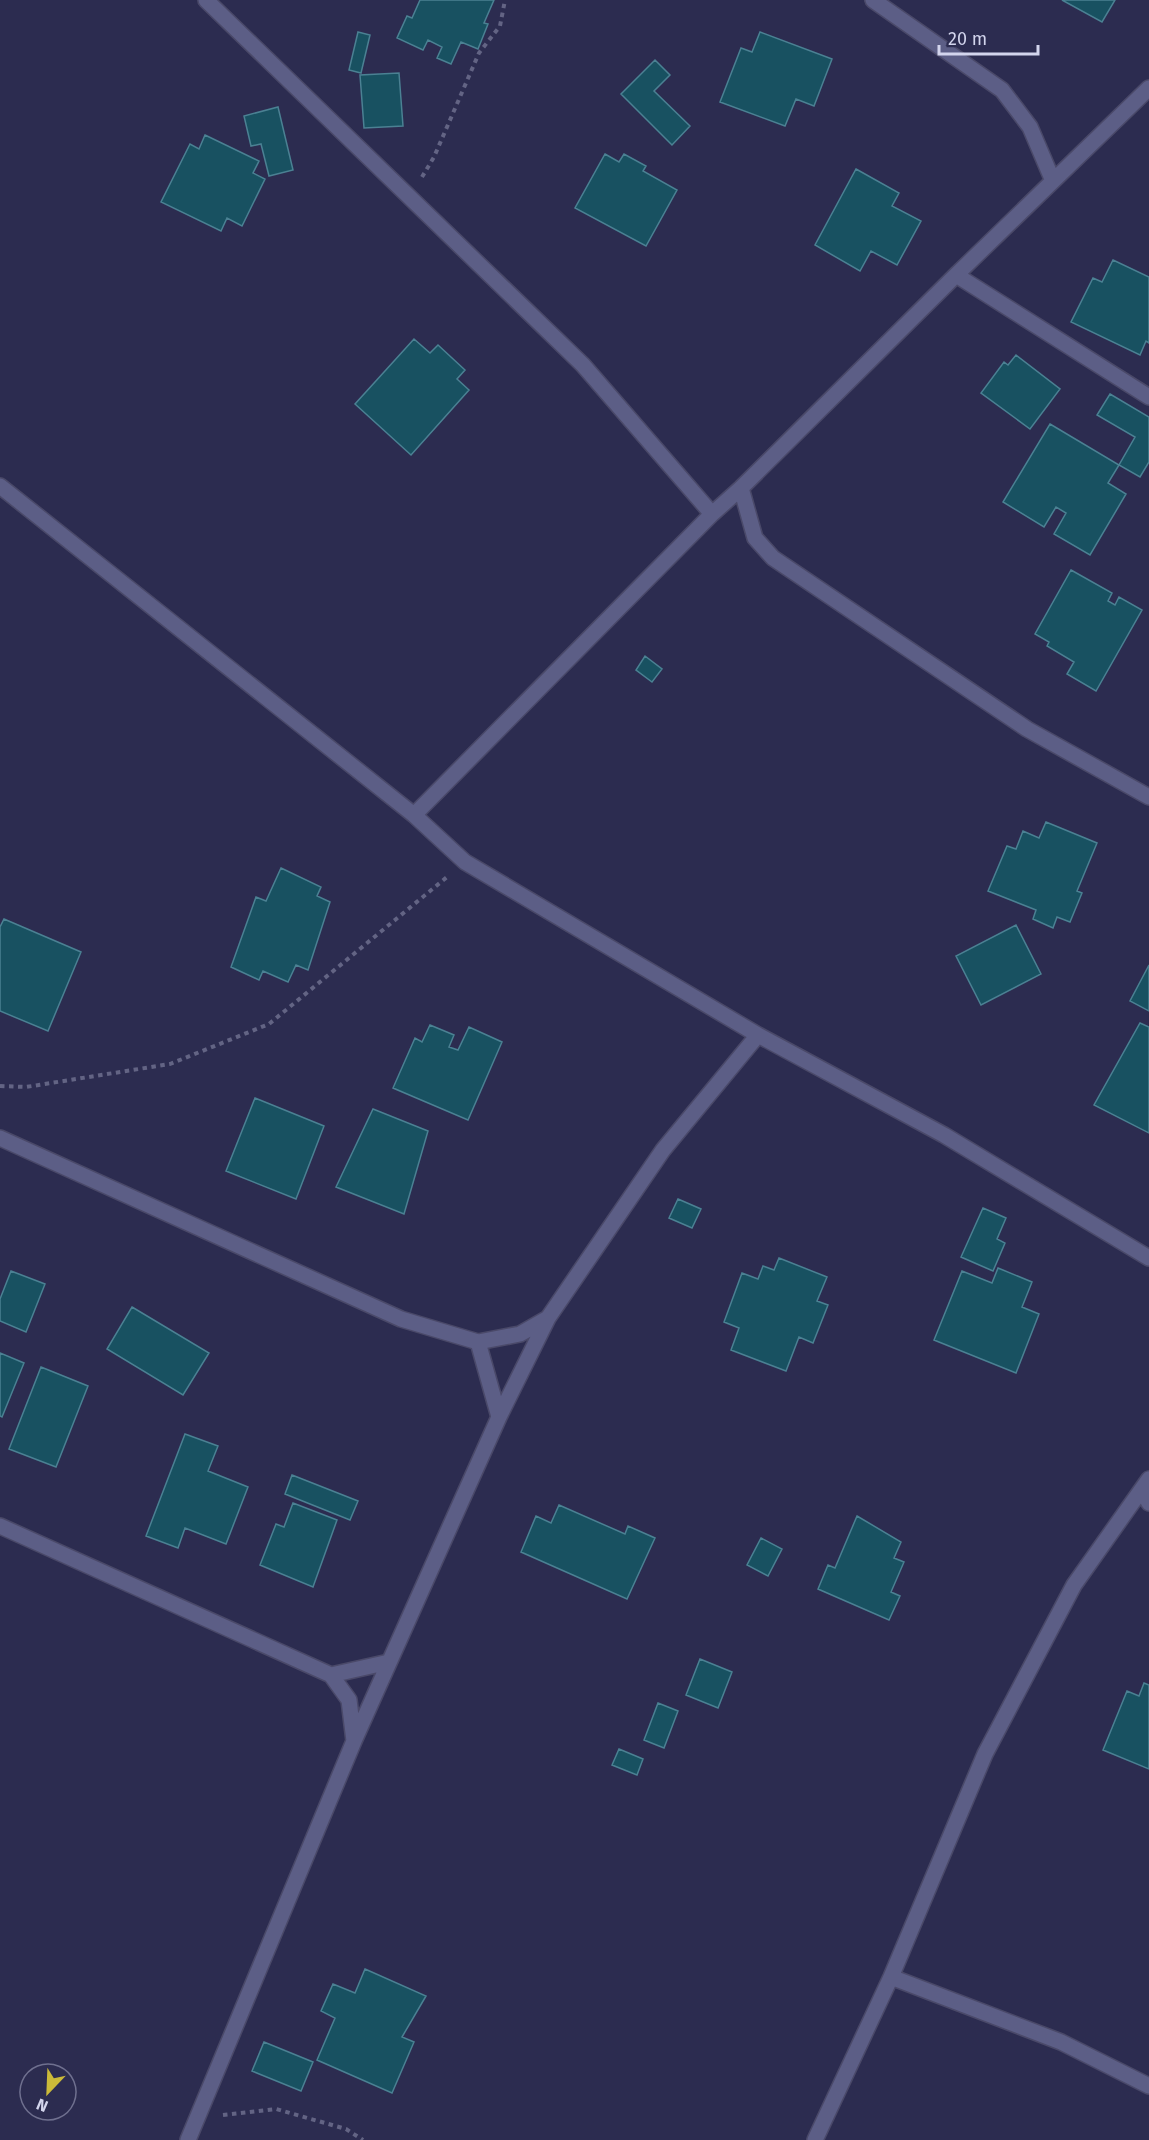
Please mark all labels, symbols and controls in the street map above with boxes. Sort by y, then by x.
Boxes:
scale bar [939,18,1038,56]
text: 20 m [948,28,987,50]
north arrow [18,2062,78,2122]
text: N [34,2095,51,2116]

